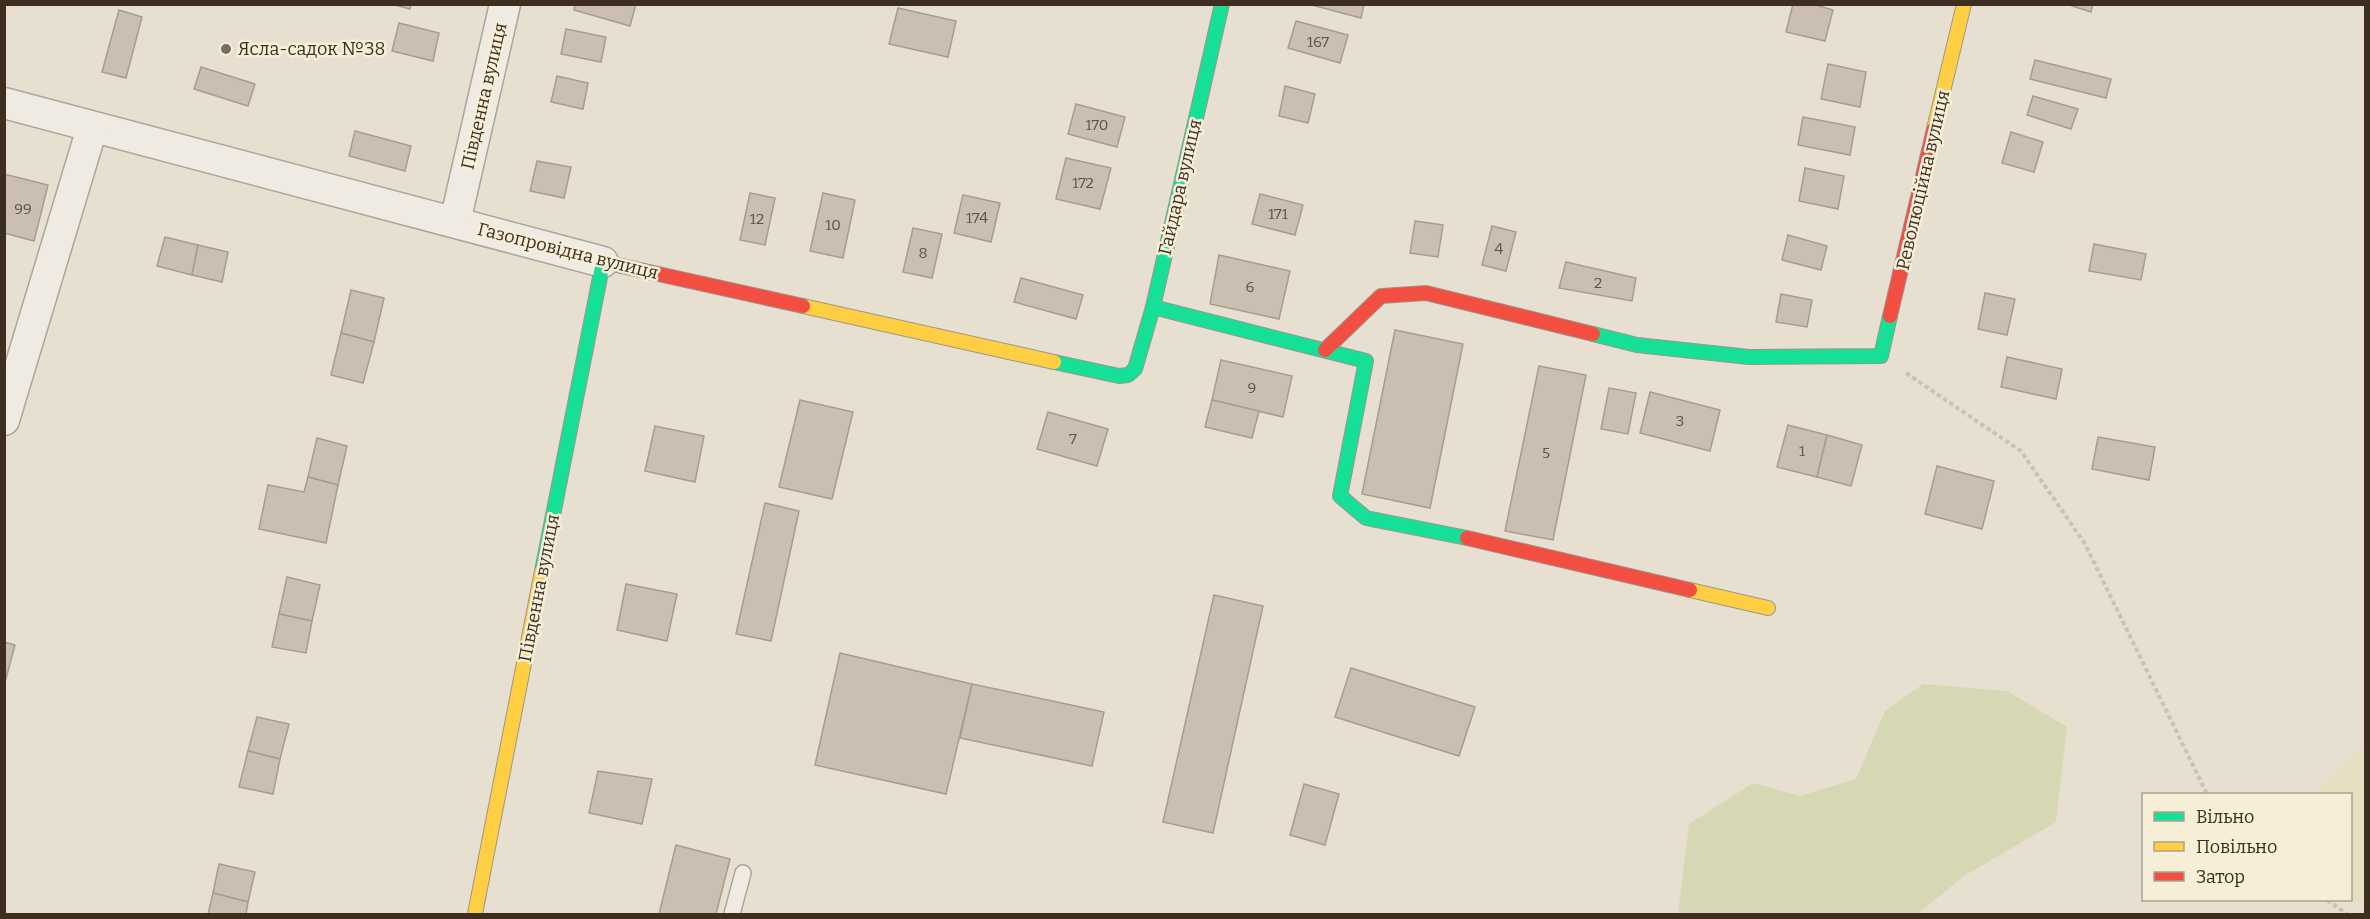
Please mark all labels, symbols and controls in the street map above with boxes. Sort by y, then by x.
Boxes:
street label: Південна вулиця [456,20,512,172]
house number: 167 [1307,33,1330,51]
place label: Ясла-садок №38 [238,38,385,60]
marker: Ясла-садок №38 [219,42,233,56]
street label: Революційна вулиця [1892,88,1954,272]
house number: 170 [1086,116,1108,134]
street label: Гайдара вулиця [1154,117,1206,257]
house number: 172 [1072,174,1094,192]
house number: 99 [14,200,32,218]
house number: 171 [1268,205,1288,223]
house number: 174 [966,209,988,227]
house number: 12 [750,210,764,228]
house number: 10 [825,216,841,234]
street label: Газопровідна вулиця [475,218,661,284]
house number: 4 [1495,240,1504,258]
house number: 8 [918,244,928,262]
house number: 2 [1594,274,1602,292]
house number: 6 [1246,278,1255,296]
house number: 9 [1248,379,1256,397]
house number: 3 [1676,412,1684,430]
house number: 7 [1069,430,1077,448]
house number: 1 [1799,442,1805,460]
house number: 5 [1542,444,1550,462]
street label: Південна вулиця [514,512,564,664]
legend [2142,793,2352,901]
text: Вільно [2196,806,2254,828]
text: Повільно [2196,836,2277,858]
text: Затор [2196,866,2245,888]

